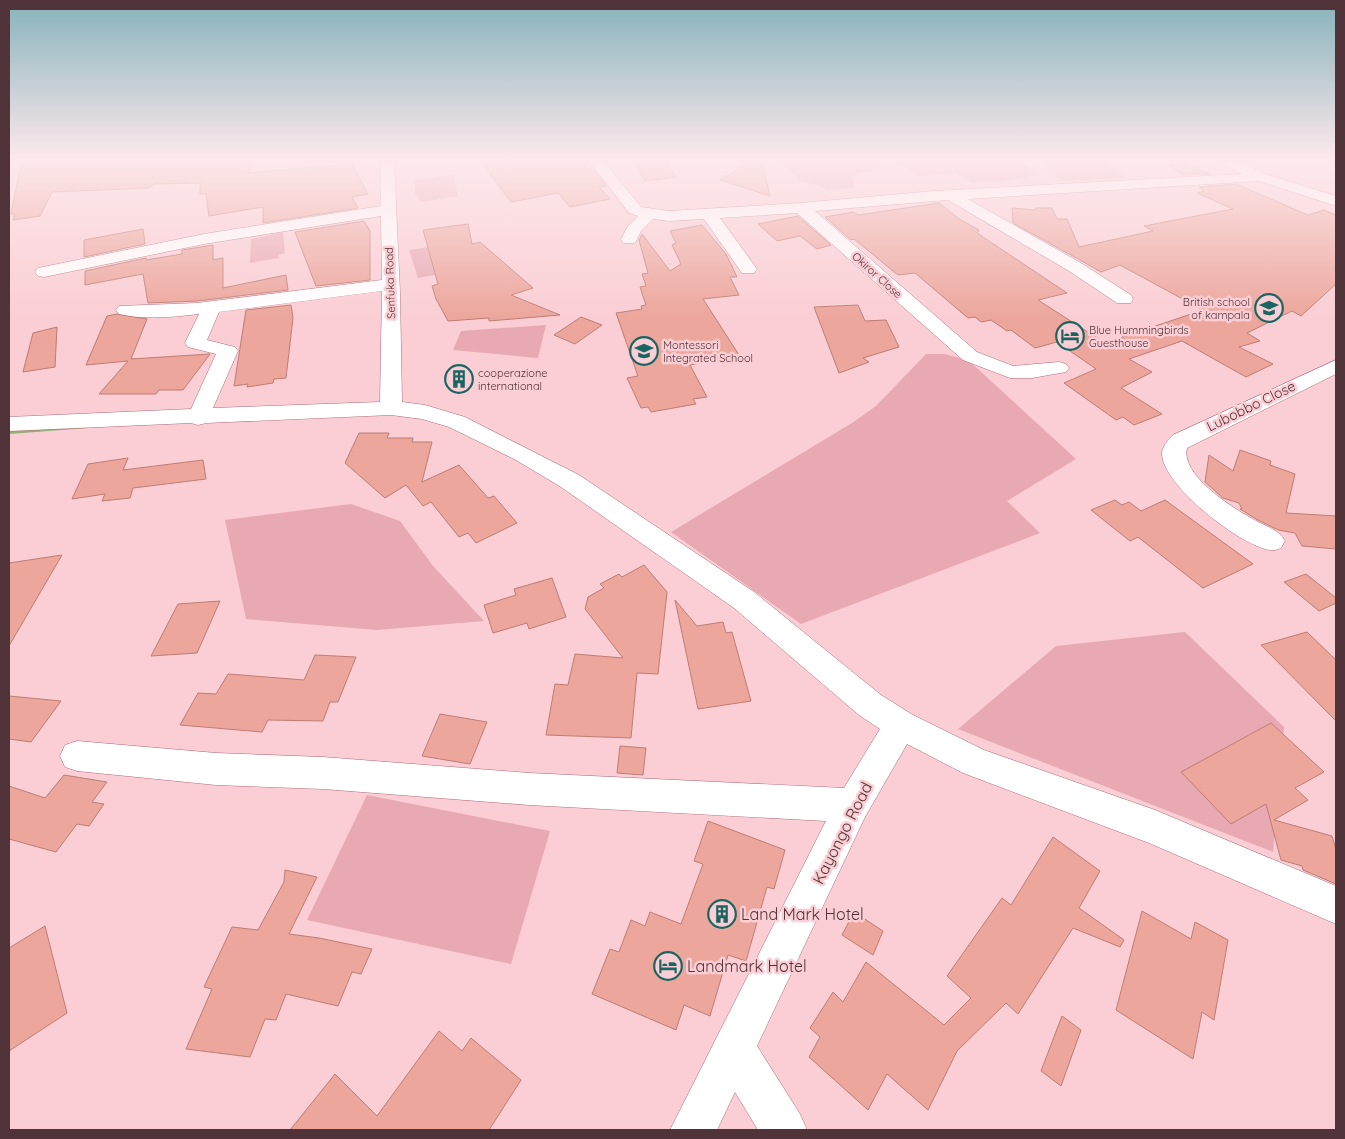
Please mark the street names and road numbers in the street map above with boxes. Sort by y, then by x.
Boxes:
street label: Senfuka Road [382,247,398,319]
street label: Okiror Close [849,249,905,301]
street label: Lubobbo Close [1204,377,1299,435]
street label: Kayongo Road [808,779,876,887]

